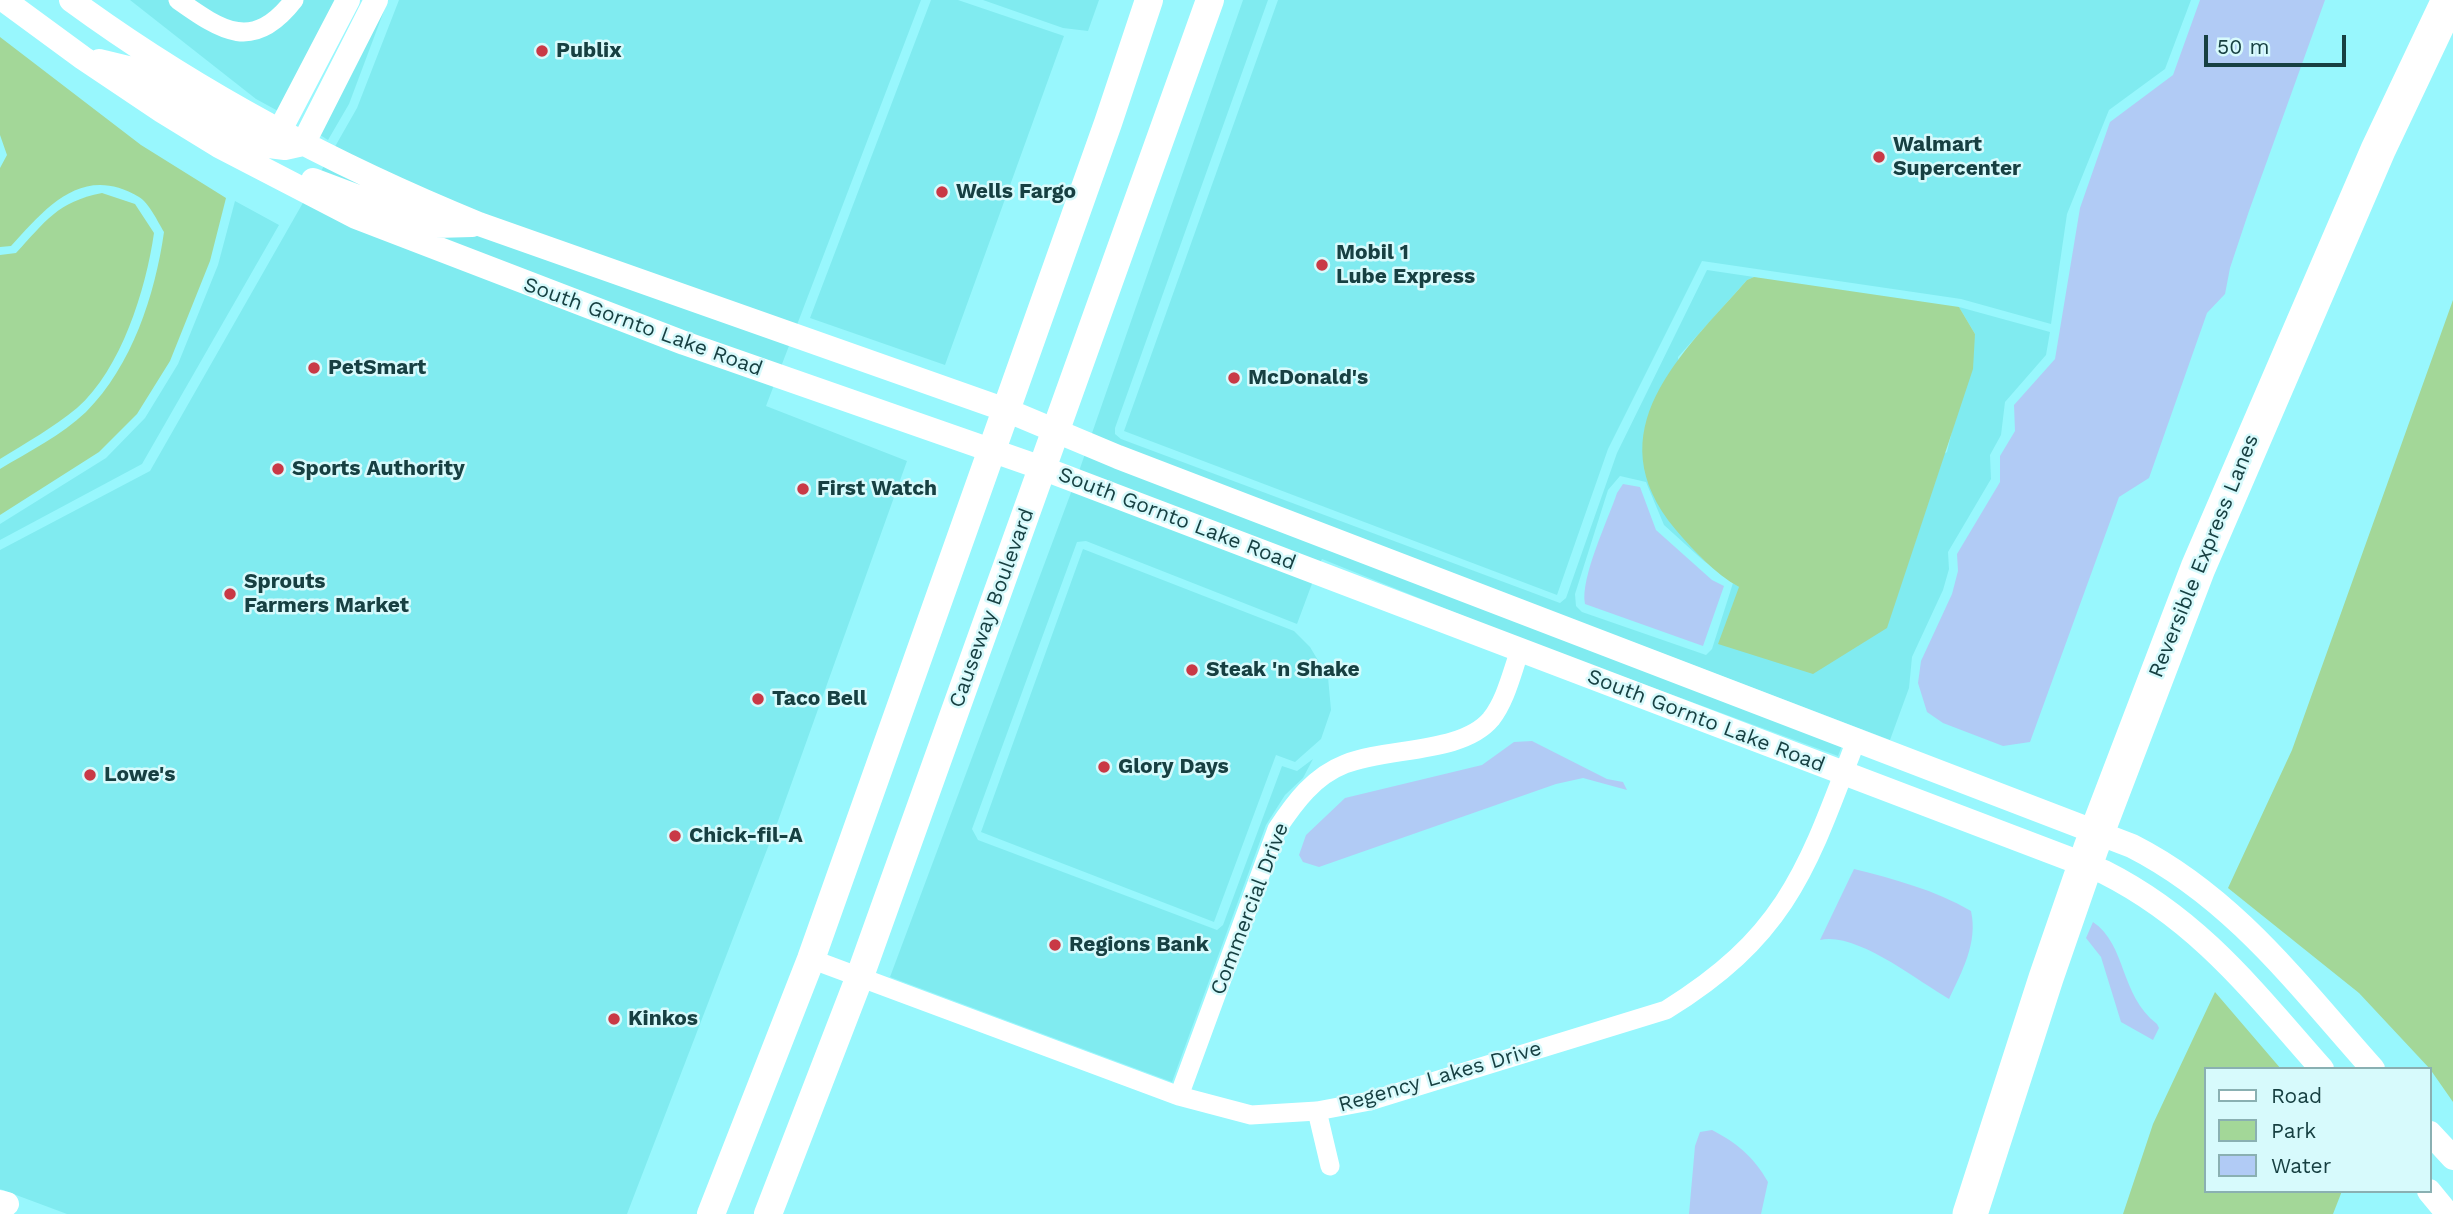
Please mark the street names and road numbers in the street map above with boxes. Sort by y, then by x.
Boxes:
street label: South Gornto Lake Road [520,272,766,382]
street label: Reversible Express Lanes [2144,431,2264,681]
street label: South Gornto Lake Road [1055,462,1299,576]
street label: Causeway Boulevard [944,505,1040,711]
street label: South Gornto Lake Road [1584,664,1828,778]
street label: Commercial Drive [1206,819,1294,999]
street label: Regency Lakes Drive [1336,1036,1544,1118]

